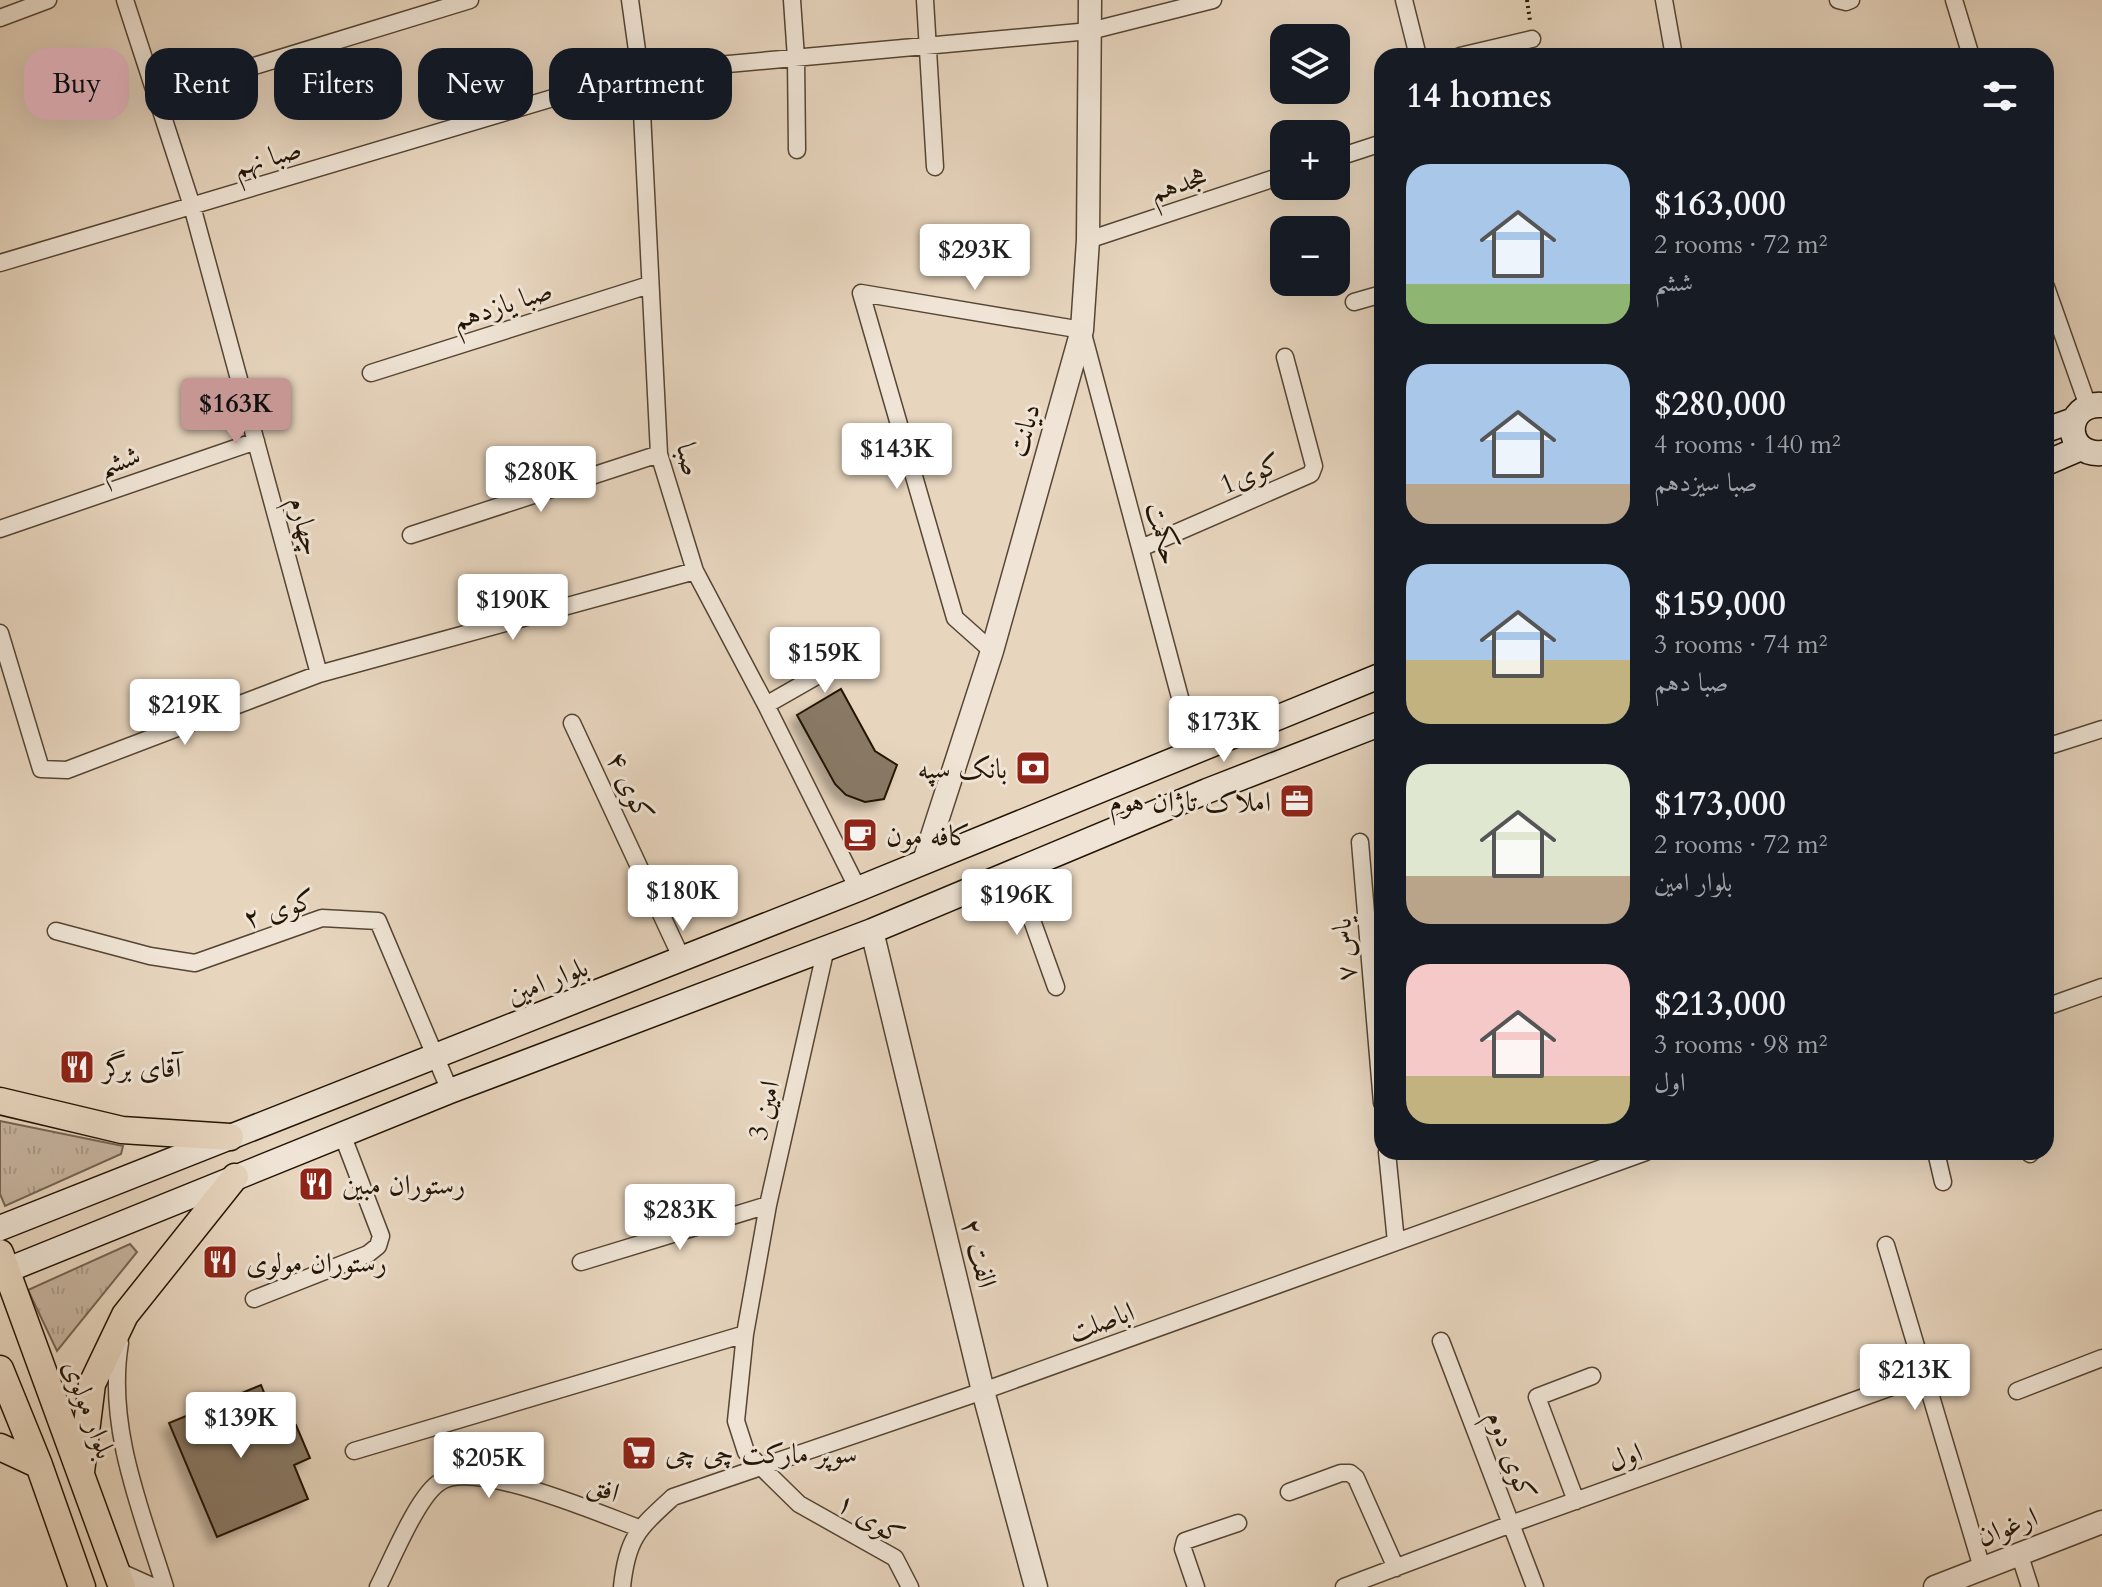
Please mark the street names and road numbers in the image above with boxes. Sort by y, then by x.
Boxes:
street label: صبا نهم [228,130,308,193]
street label: هجدهم [1145,157,1214,218]
street label: صبا یازدهم [447,271,559,346]
street label: دیانت [998,399,1050,461]
street label: ششم [93,436,148,493]
street label: صبا [667,439,711,479]
street label: کوی1 [1214,444,1287,504]
street label: چهارم [274,493,331,561]
street label: حکمت [1136,498,1190,569]
street label: کوی ۴ [597,745,663,828]
street label: کوی ۲ [239,880,320,938]
street label: یاس ۷ [1322,915,1366,983]
street label: بلوار امین [501,948,594,1014]
street label: امین 3 [739,1077,789,1144]
street label: الفت ۲ [952,1215,1006,1292]
street label: اباصلت [1063,1293,1140,1351]
street label: بلوار مولوی [54,1355,124,1464]
street label: کوی دوم [1472,1405,1546,1508]
street label: اول [1603,1433,1648,1481]
street label: افق [582,1466,625,1512]
street label: کوی ۱ [829,1483,912,1554]
street label: ارغوان [1971,1498,2043,1556]

